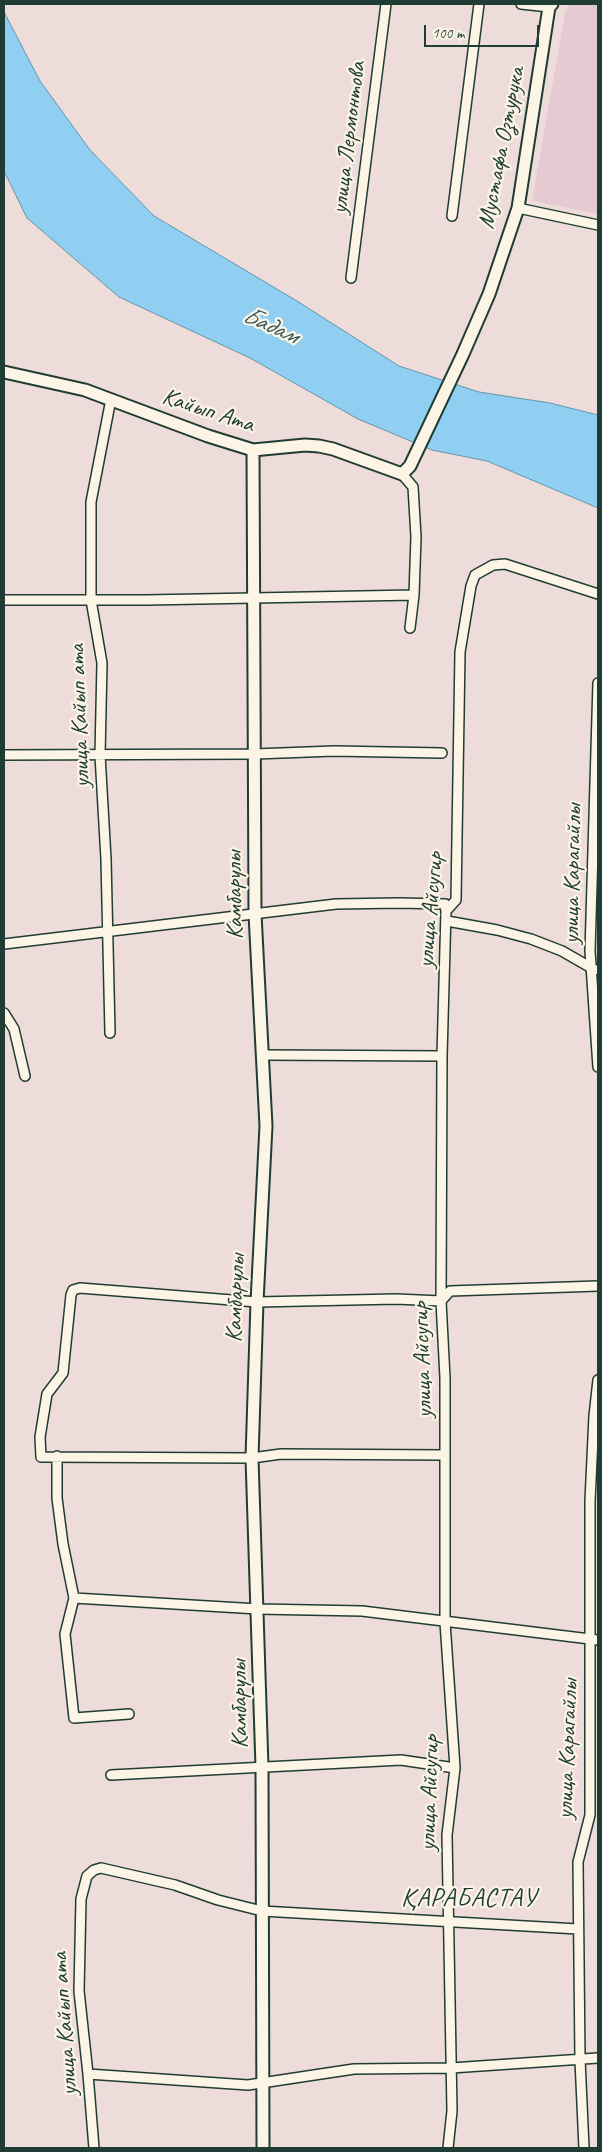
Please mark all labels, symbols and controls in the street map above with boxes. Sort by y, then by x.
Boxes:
scale bar [427,15,542,47]
text: 100 m [432,24,464,43]
street label: улица Лермонтова [325,60,373,216]
street label: Мустафа Озтурука [472,65,532,231]
water label: Бадам [238,301,302,351]
street label: Кайып Ата [158,383,258,439]
street label: улица Кайып ата [63,644,97,788]
street label: улица Карагайлы [557,803,589,945]
street label: Камбарулы [220,850,250,940]
street label: улица Айсугир [412,851,450,969]
street label: Камбарулы [220,1253,252,1343]
street label: улица Айсугир [407,1301,439,1419]
street label: Камбарулы [225,1659,255,1749]
street label: улица Карагайлы [551,1678,585,1820]
street label: улица Айсугир [414,1734,446,1852]
district label: ҚАРАБАСТАУ [398,1883,540,1915]
street label: улица Кайып ата [46,1951,84,2097]

